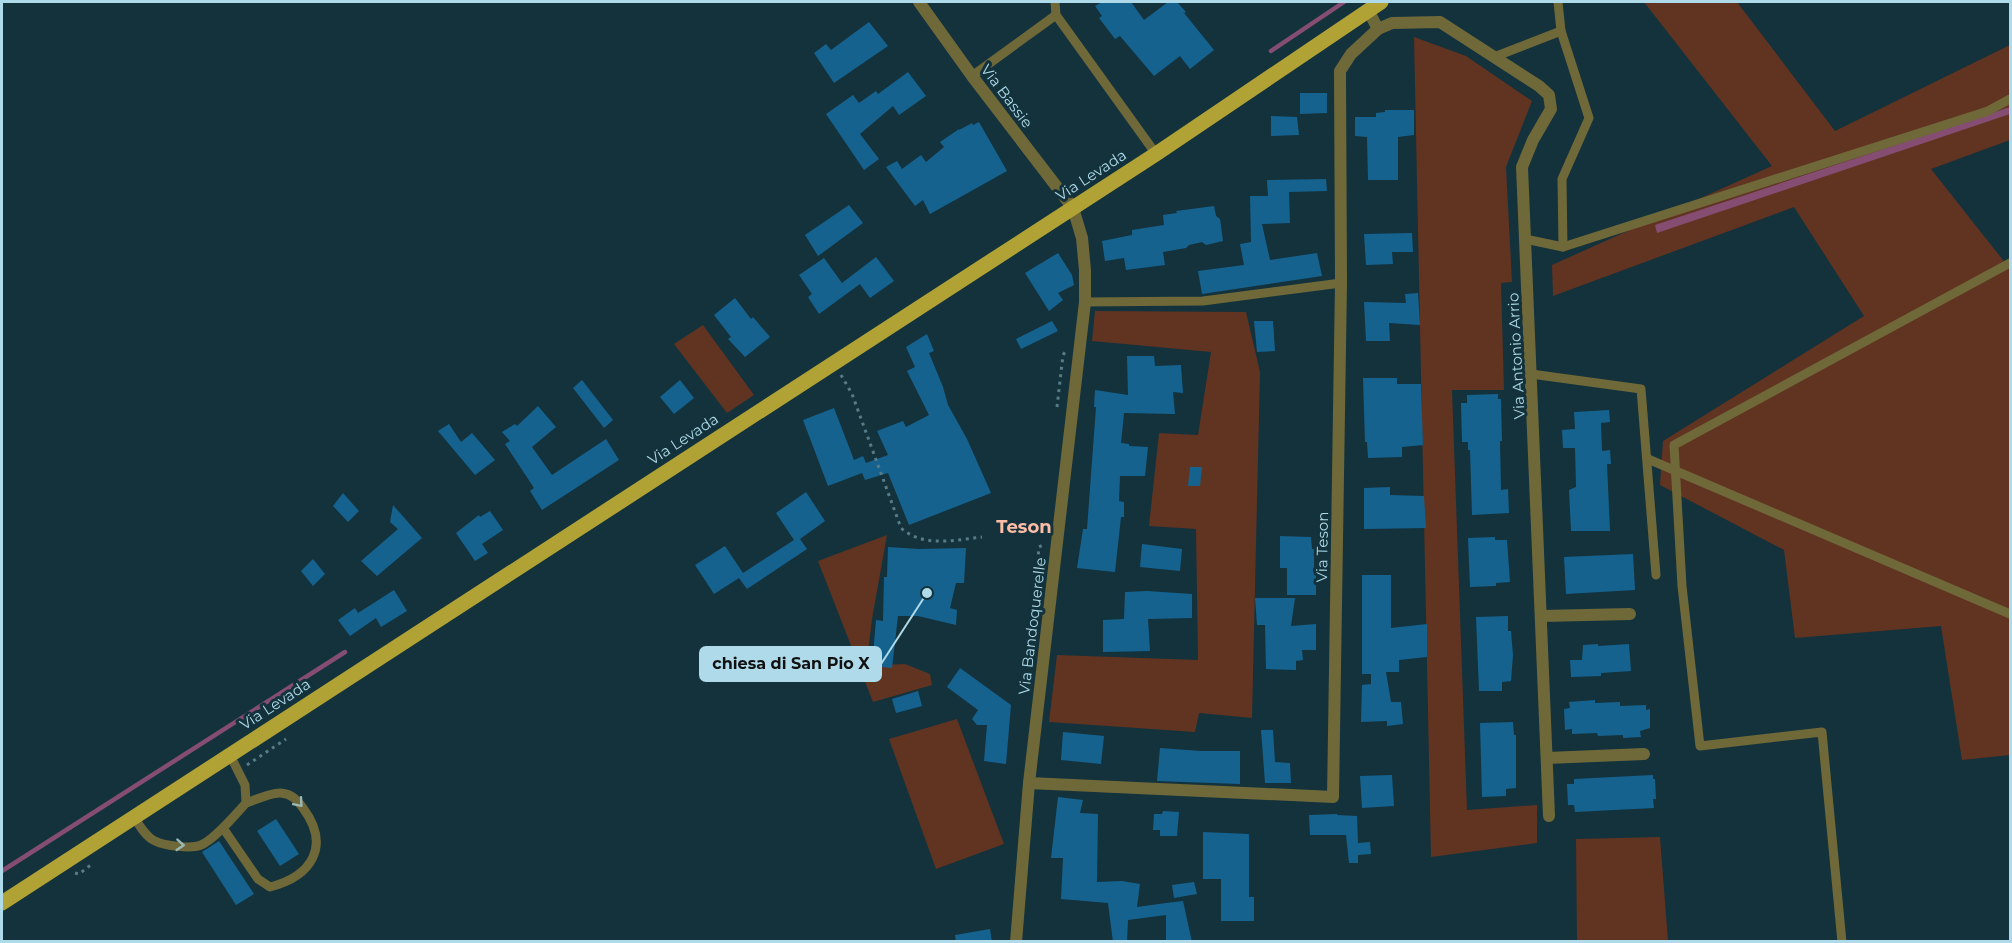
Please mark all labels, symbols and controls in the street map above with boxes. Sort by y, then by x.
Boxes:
street label: Via Bassie [977,60,1037,132]
street label: Via Levada [1052,145,1130,205]
street label: Via Antonio Arrio [1503,292,1529,420]
street label: Via Levada [644,409,722,469]
street label: Via Teson [1312,511,1332,583]
district label: Teson [996,516,1052,538]
street label: Via Bandoquerelle [1014,556,1050,696]
callout: chiesa di San Pio X [700,647,881,681]
text: chiesa di San Pio X [712,654,870,673]
street label: Via Levada [236,674,314,734]
one-way arrow [292,797,303,807]
one-way arrow [176,838,185,851]

